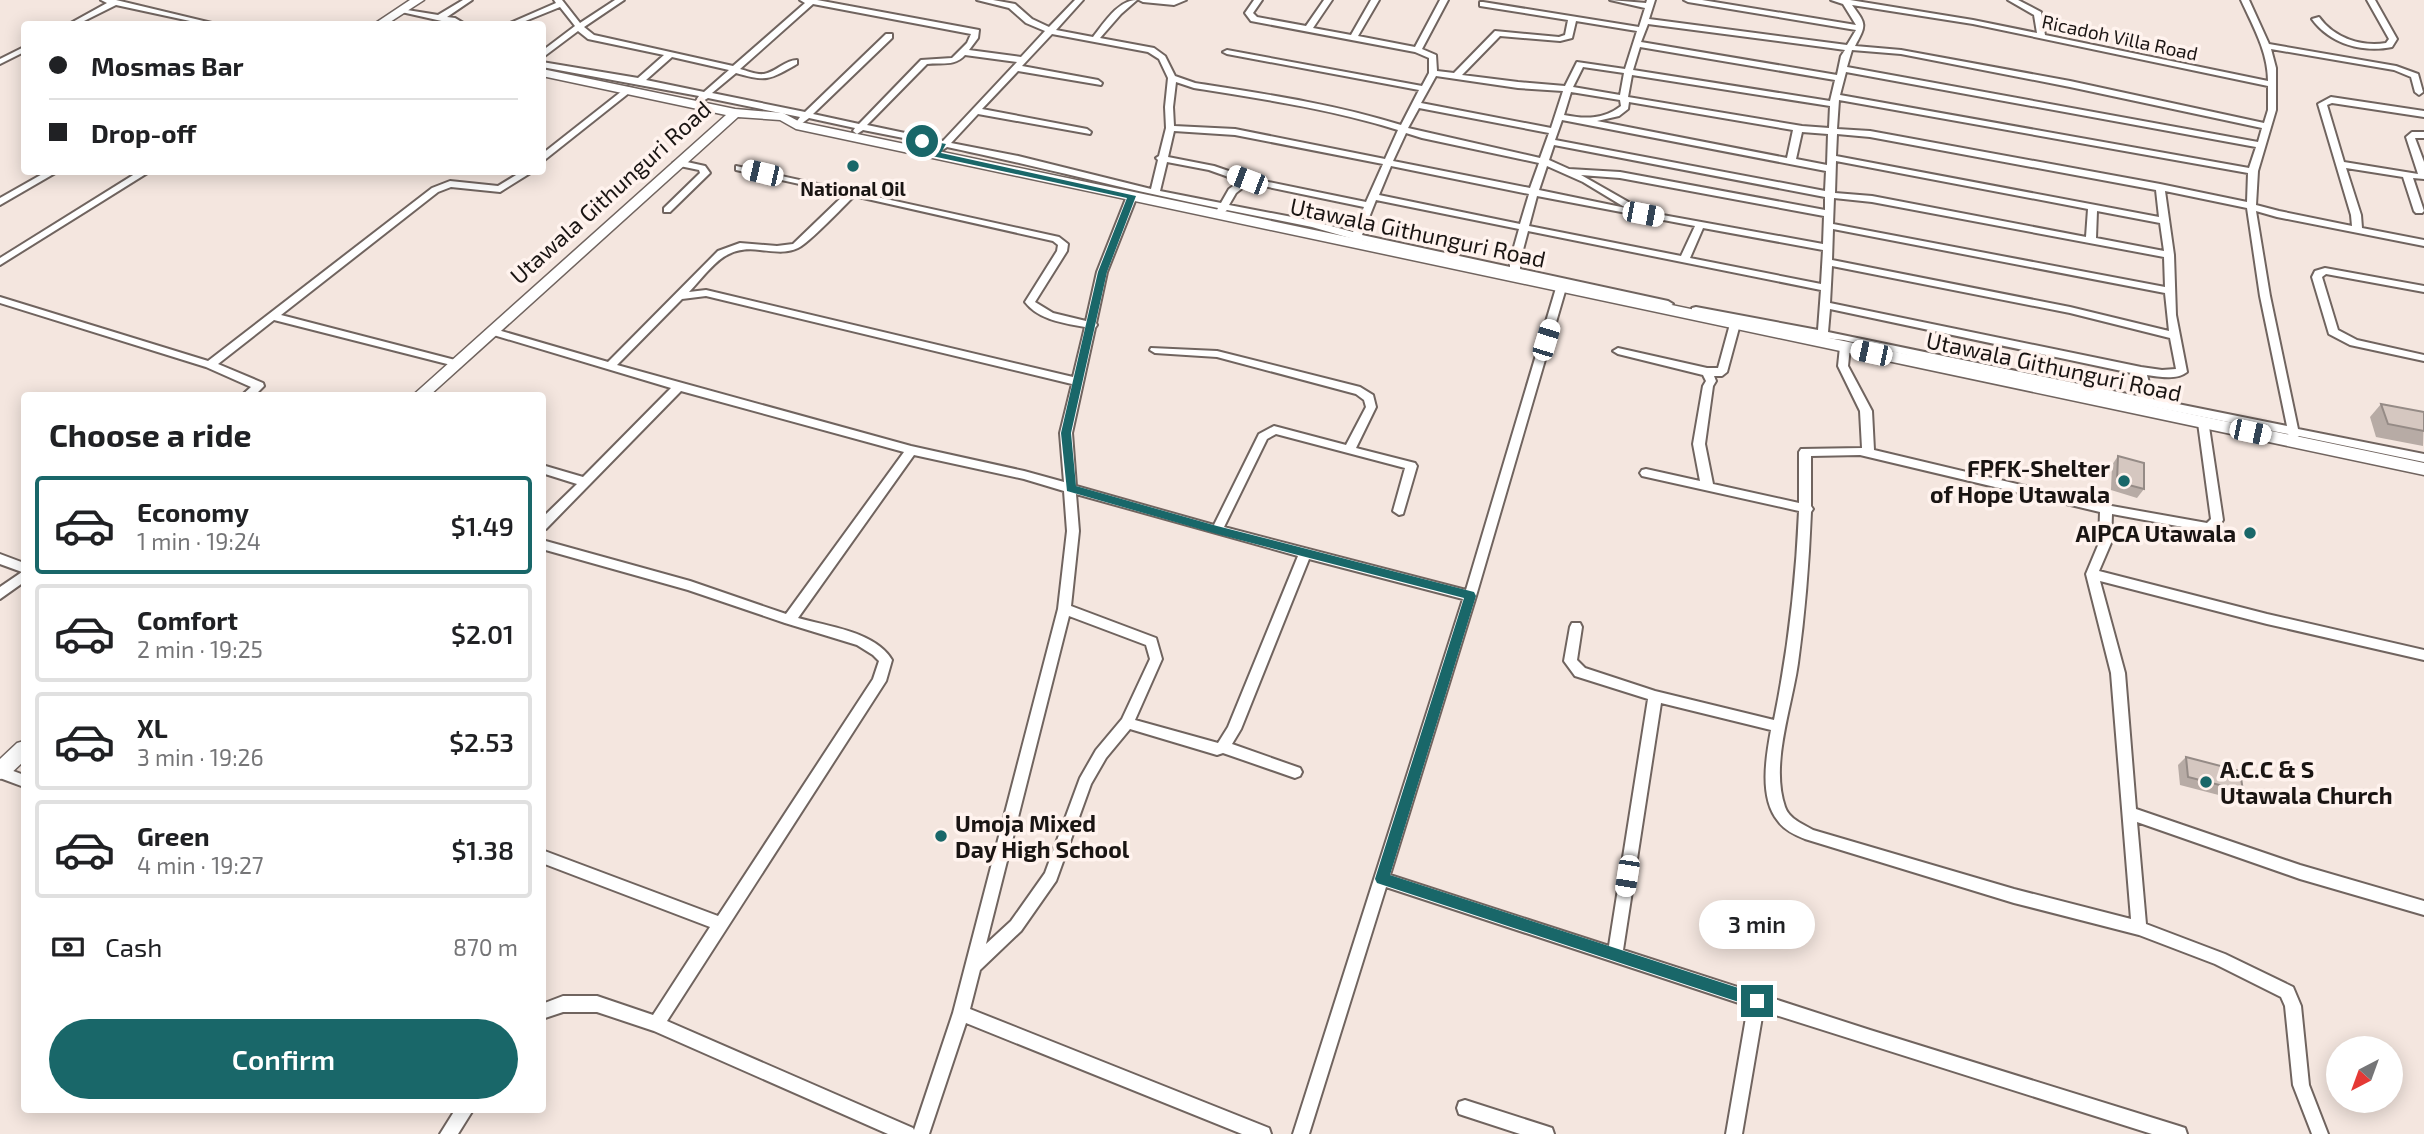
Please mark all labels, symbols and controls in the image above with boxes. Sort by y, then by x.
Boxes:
street label: Ricadoh Villa Road [2040,9,2200,65]
text: Mosmas Bar [91,50,244,81]
street label: Utawala Githunguri Road [504,94,716,290]
text: Drop-off [91,117,196,148]
route start [906,125,938,157]
car [740,158,785,188]
marker: National Oil [845,158,861,174]
car [1224,163,1271,197]
place label: National Oil [800,177,907,200]
street label: Utawala Githunguri Road [1288,191,1548,273]
car [1621,200,1666,228]
car [1530,317,1563,363]
street label: Utawala Githunguri Road [1924,325,2184,407]
car [1849,338,1894,368]
text: Choose a ride [49,415,252,453]
car [2228,417,2273,447]
place label: FPFK-Shelter of Hope Utawala [1930,454,2110,508]
marker: FPFK-Shelter of Hope Utawala [2116,473,2132,489]
icon: car [53,494,116,557]
text: Economy [137,496,249,527]
text: $1.49 [451,510,514,541]
place label: AIPCA Utawala [2076,519,2236,547]
marker: AIPCA Utawala [2242,525,2258,541]
text: 1 min · 19:24 [137,527,261,555]
icon: car [53,602,116,665]
text: Comfort [137,604,238,635]
text: $2.01 [451,618,514,649]
text: 2 min · 19:25 [137,635,263,663]
icon: car [53,710,116,773]
text: XL [137,712,168,743]
text: $2.53 [449,726,514,757]
text: 3 min · 19:26 [137,743,264,771]
place label: A.C.C & S Utawala Church [2220,755,2393,809]
marker: A.C.C & S Utawala Church [2198,774,2214,790]
place label: Umoja Mixed Day High School [955,809,1130,863]
icon: car [53,818,116,881]
text: Green [137,820,210,851]
marker: Umoja Mixed Day High School [933,828,949,844]
text: $1.38 [451,834,514,865]
text: 4 min · 19:27 [137,851,264,879]
car [1614,854,1641,898]
callout: 3 min [1699,900,1815,948]
text: 3 min [1728,910,1786,938]
icon: cash [49,928,87,966]
text: Cash [105,931,162,962]
text: 870 m [453,933,518,961]
route end [1741,985,1773,1017]
button: Confirm [49,1019,518,1099]
north arrow [2326,1036,2403,1113]
map controls [2326,1036,2403,1113]

